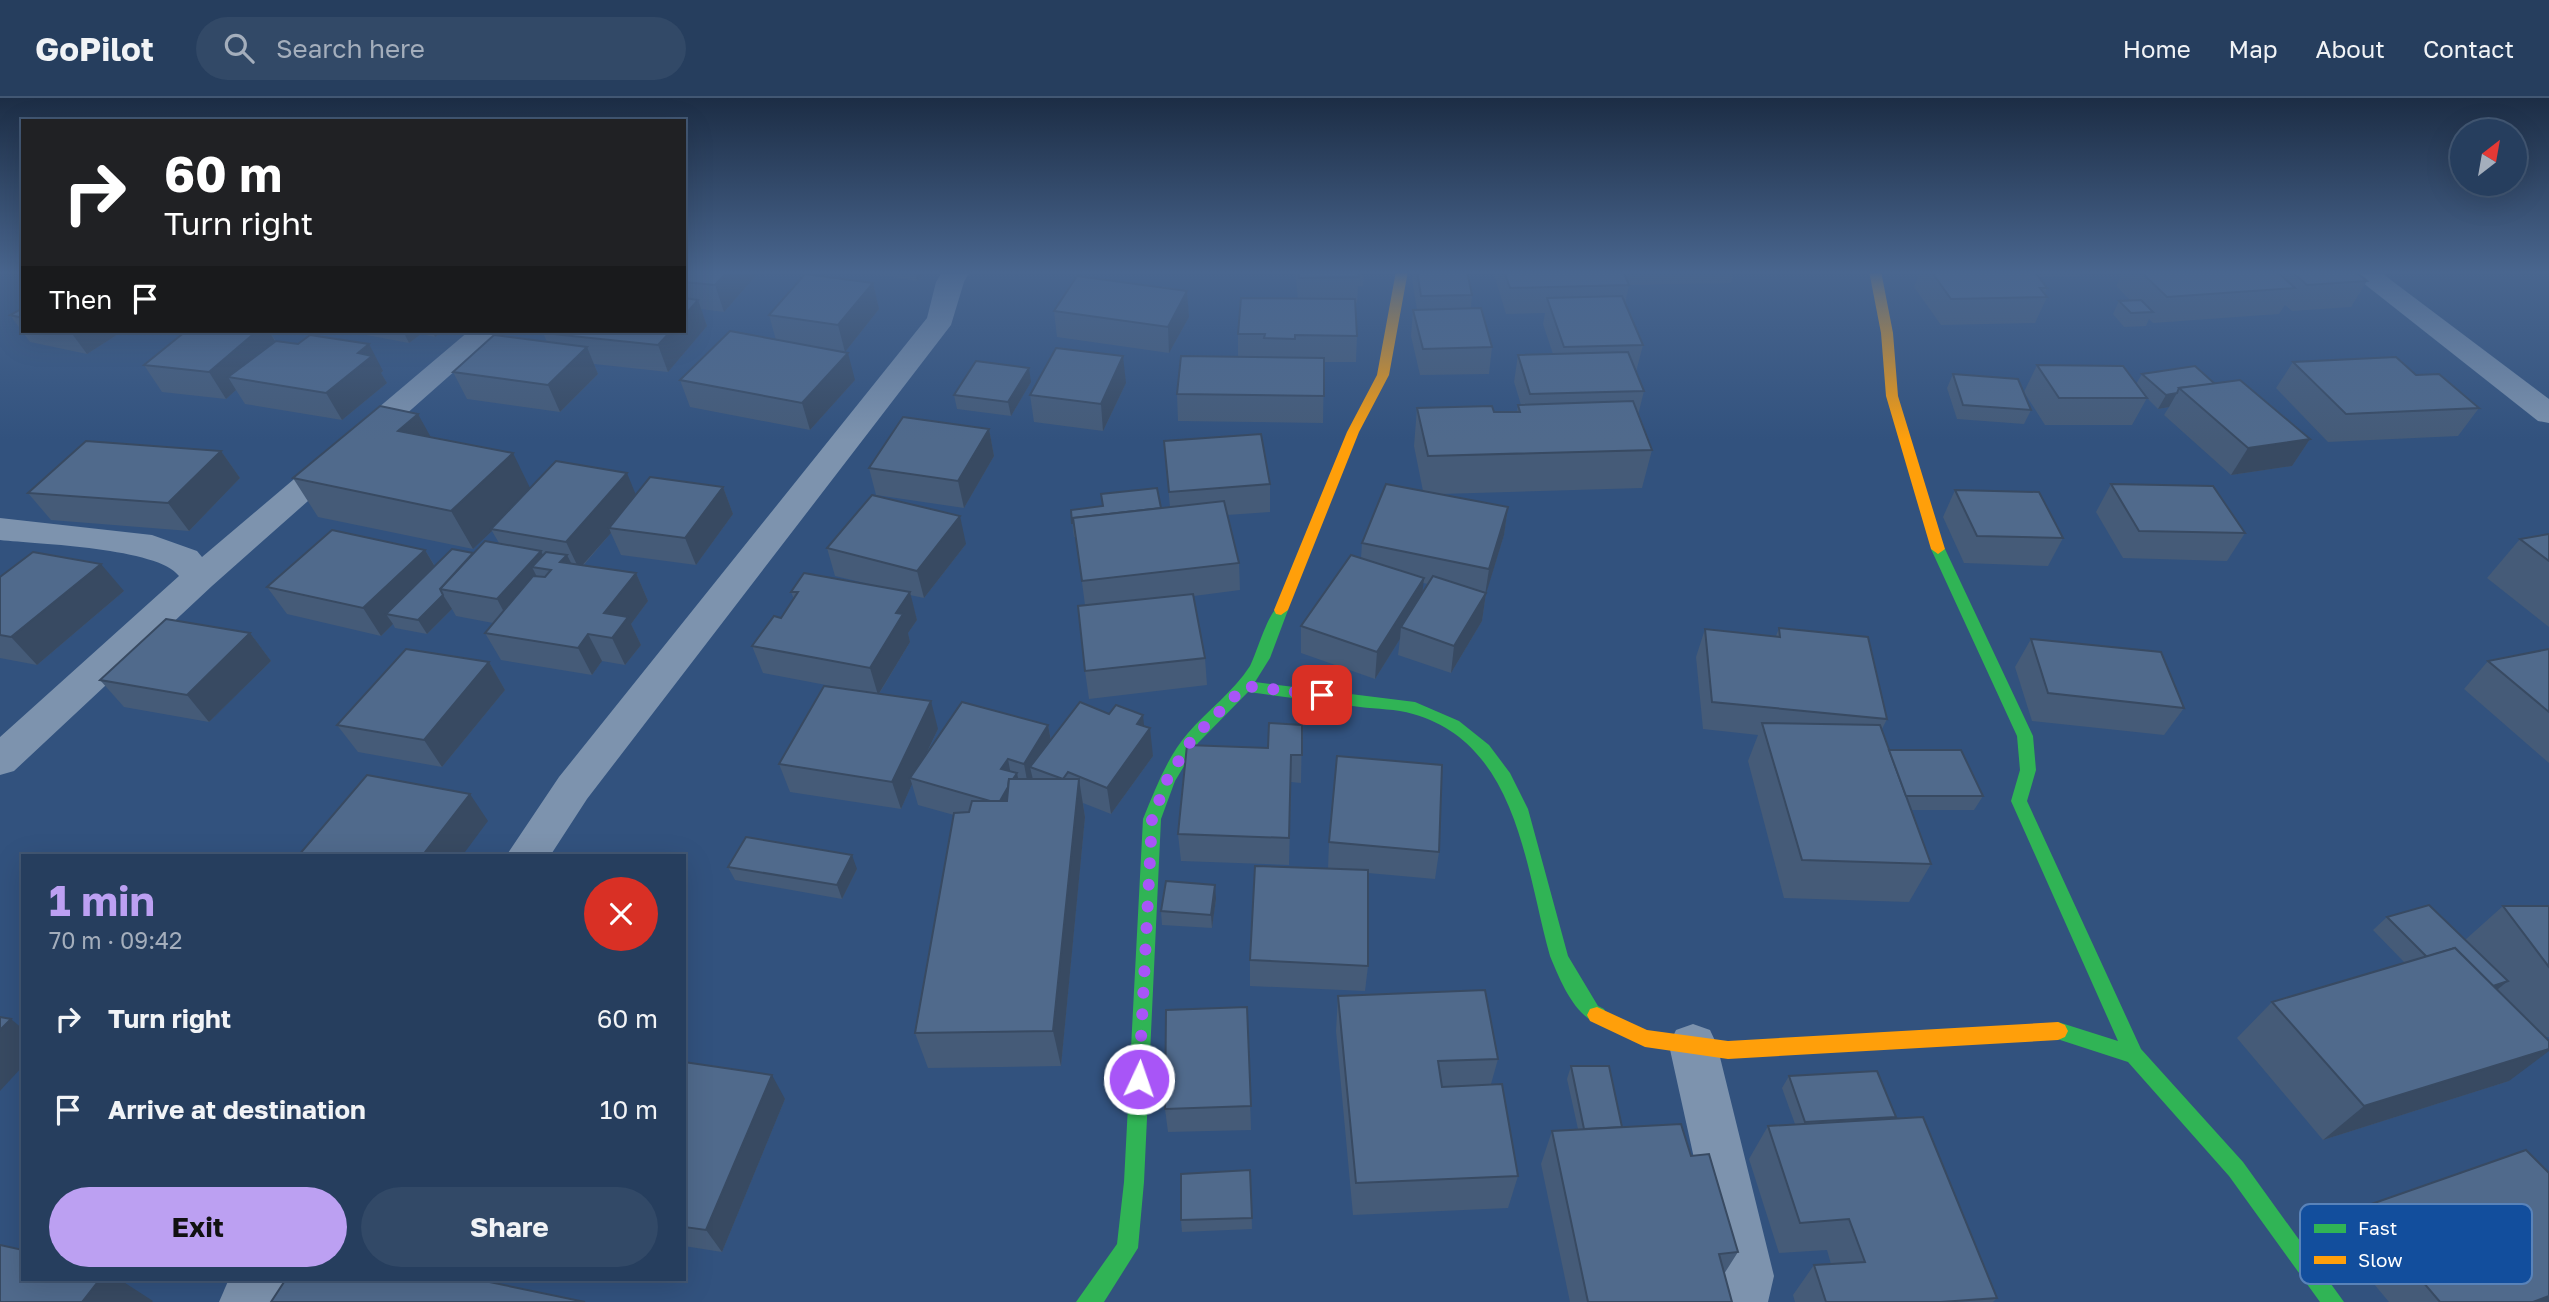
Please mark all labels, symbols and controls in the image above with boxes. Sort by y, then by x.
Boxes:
search box [196,17,686,80]
text: GoPilot [35,29,154,68]
icon: search [220,29,258,67]
text: Search here [276,33,425,64]
text: Home [2123,34,2191,63]
text: Map [2229,34,2278,63]
text: About [2316,34,2385,63]
text: Contact [2423,34,2514,63]
north arrow [2450,119,2527,196]
map controls [2450,119,2527,196]
text: 60 m [164,144,282,203]
icon: right [49,147,140,238]
text: Turn right [164,204,313,242]
icon: arrive [126,280,164,318]
text: Then [49,284,112,315]
pin [1292,665,1352,725]
icon: arrive [1303,676,1341,714]
text: 1 min [49,875,155,925]
button: close [584,877,658,951]
text: 70 m · 09:42 [49,926,182,954]
icon: right [49,1000,87,1038]
text: Turn right [108,1003,231,1034]
text: 60 m [597,1003,658,1034]
position arrow [1102,1042,1176,1116]
icon: arrive [49,1091,87,1129]
text: Arrive at destination [108,1094,366,1125]
text: 10 m [600,1094,658,1125]
button: Exit [49,1187,347,1267]
button: Share [361,1187,658,1267]
legend [2300,1204,2532,1284]
text: Fast [2358,1216,2397,1239]
text: Slow [2358,1248,2403,1271]

